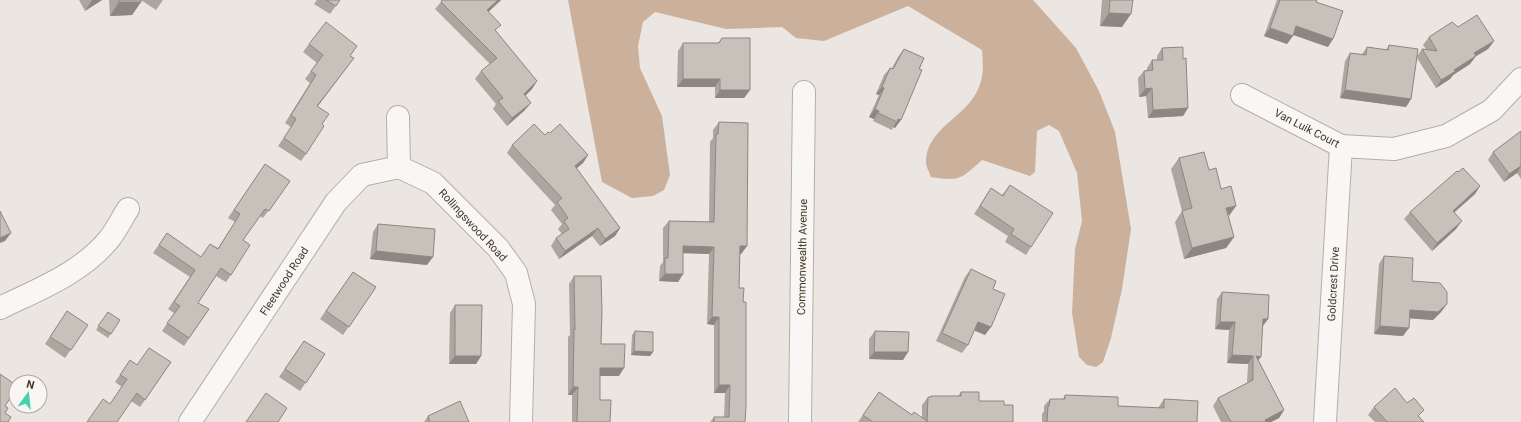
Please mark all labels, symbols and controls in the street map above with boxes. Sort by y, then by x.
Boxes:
street label: Van Luik Court [1272,106,1342,151]
street label: Rollingswood Road [436,187,509,264]
street label: Commonwealth Avenue [795,199,810,315]
street label: Fleetwood Road [257,245,311,318]
street label: Goldcrest Drive [1325,246,1342,322]
north arrow [8,374,48,414]
text: N [25,378,36,392]

